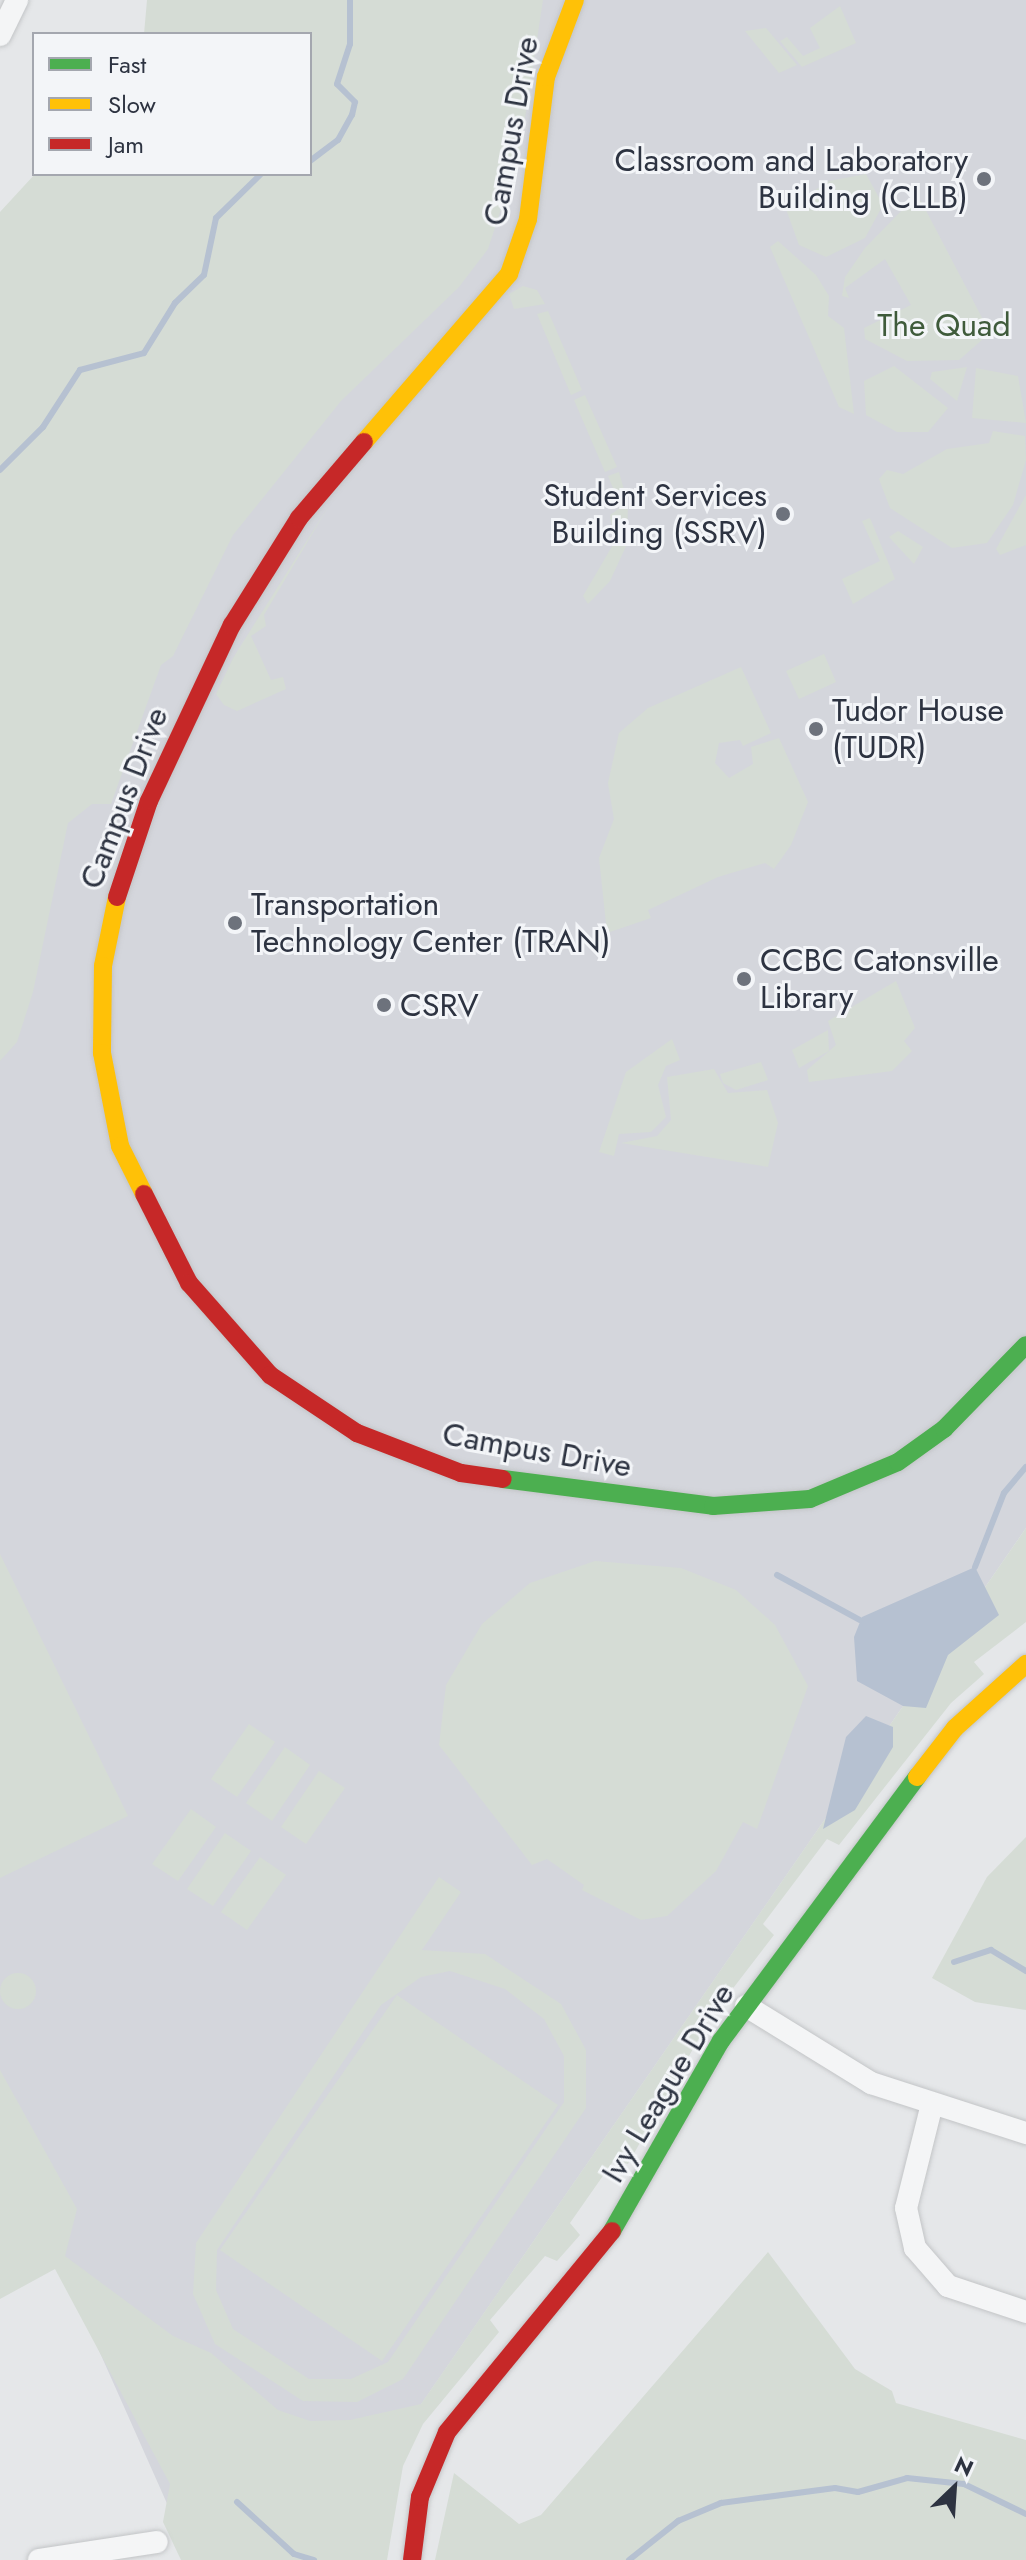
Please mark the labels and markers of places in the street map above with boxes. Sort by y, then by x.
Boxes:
place label: Classroom and Laboratory Building (CLLB) [614,142,968,217]
marker: Classroom and Laboratory Building (CLLB) [975,170,993,188]
place label: Student Services Building (SSRV) [543,477,767,552]
marker: Student Services Building (SSRV) [774,505,792,523]
place label: Tudor House (TUDR) [832,692,1004,767]
marker: Tudor House (TUDR) [807,720,825,738]
place label: Transportation Technology Center (TRAN) [251,886,611,961]
marker: Transportation Technology Center (TRAN) [226,914,244,932]
place label: CCBC Catonsville Library [760,942,999,1017]
marker: CCBC Catonsville Library [735,970,753,988]
place label: CSRV [400,986,478,1024]
marker: CSRV [375,996,393,1014]

